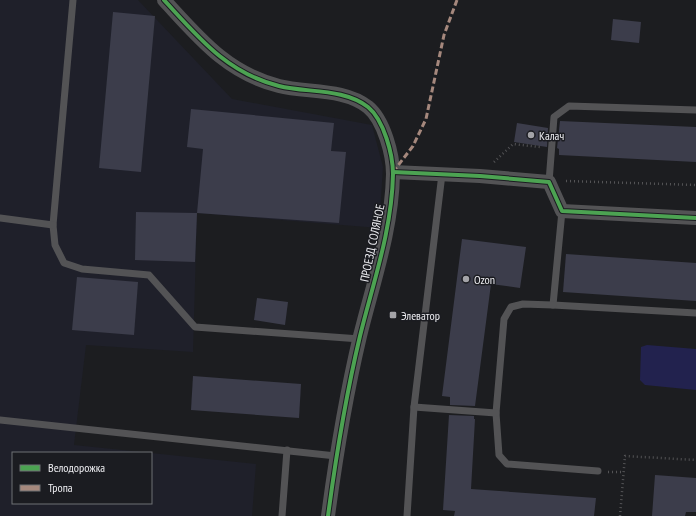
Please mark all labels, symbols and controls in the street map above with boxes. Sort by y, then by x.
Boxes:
place label: Калач [539,128,564,143]
marker: Калач [526,130,536,140]
street label: ПРОЕЗД СОЛЯНОЕ [356,203,388,283]
place label: Ozon [474,272,495,287]
marker: Ozon [461,274,471,284]
place label: Элеватор [401,308,440,323]
marker: Элеватор [388,310,398,320]
legend [12,452,152,504]
text: Велодорожка [48,460,105,475]
text: Тропа [48,480,73,495]

